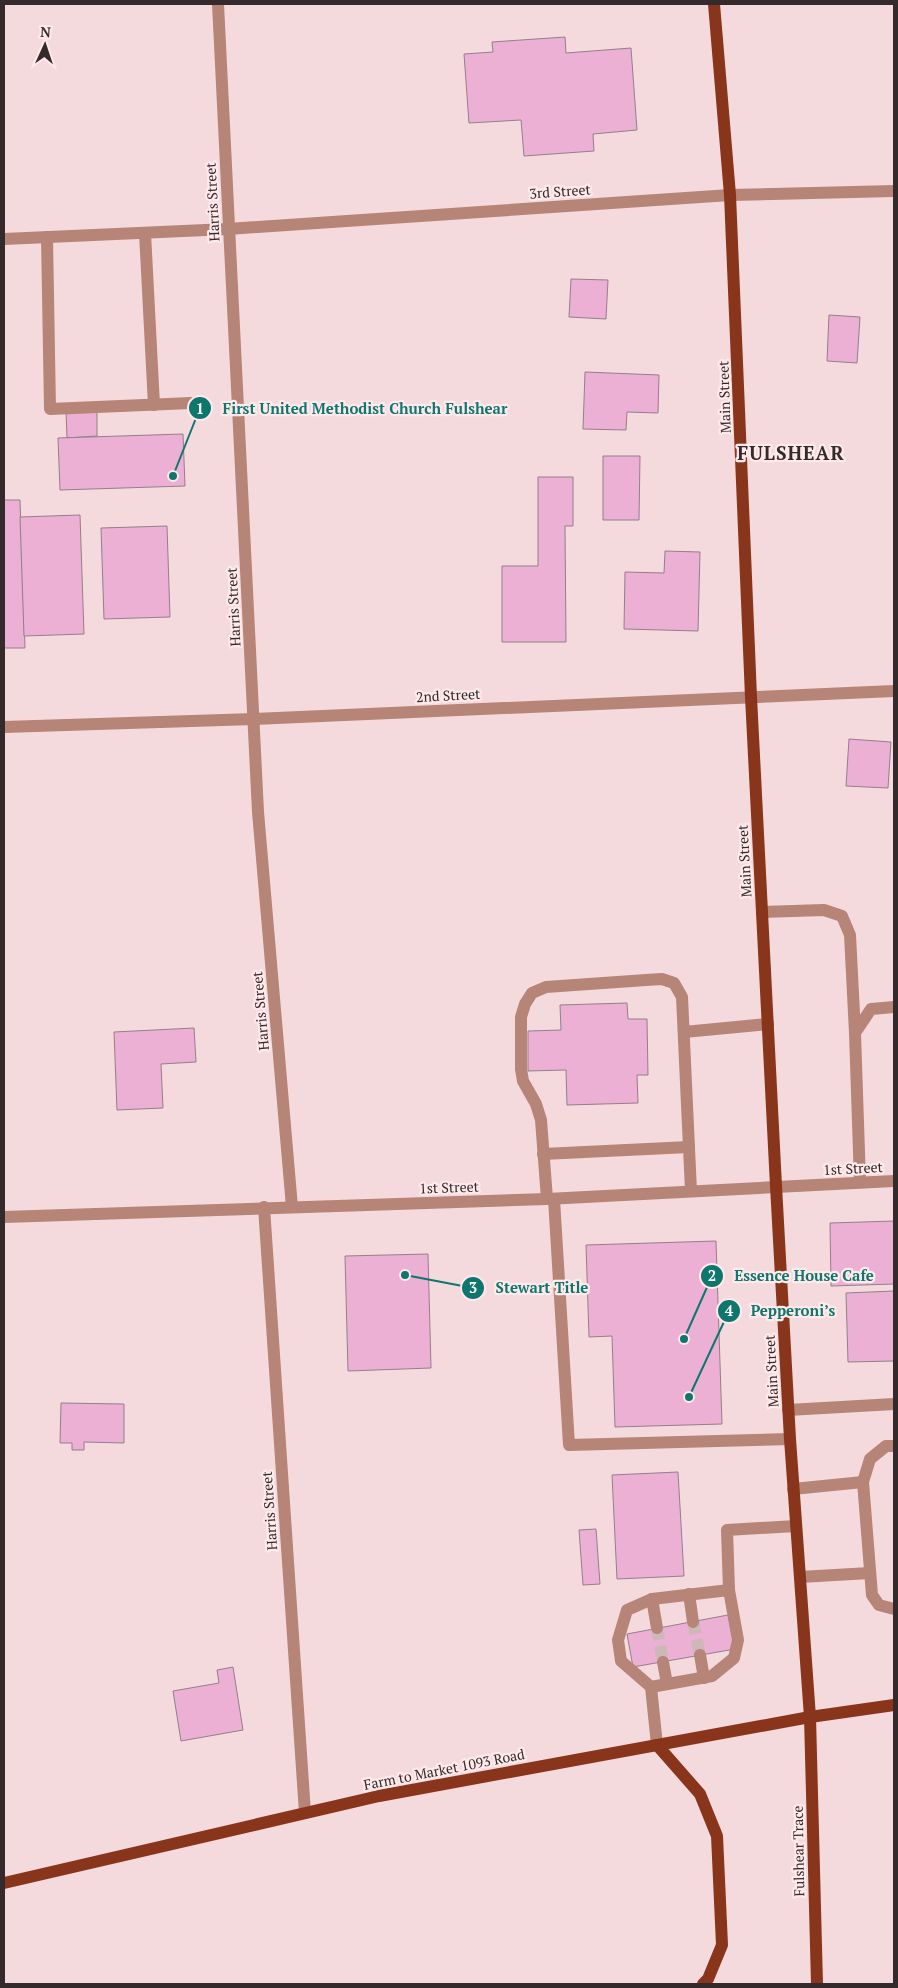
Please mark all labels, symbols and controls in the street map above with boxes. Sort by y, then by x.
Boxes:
north arrow [20,20,70,70]
text: N [40,22,52,41]
street label: Harris Street [200,161,224,242]
street label: 3rd Street [529,179,592,203]
street label: Main Street [713,360,735,434]
callout: First United Methodist Church Fulshear [187,393,517,423]
text: 1 [196,398,204,418]
text: First United Methodist Church Fulshear [223,398,508,418]
district label: FULSHEAR [737,440,845,465]
street label: Harris Street [221,566,245,647]
street label: 2nd Street [415,684,481,706]
street label: Main Street [733,824,755,898]
street label: Harris Street [247,970,273,1051]
street label: 1st Street [823,1157,884,1179]
street label: 1st Street [419,1176,480,1198]
callout: Essence House Cafe [700,1261,884,1291]
text: 2 [708,1265,716,1285]
text: Essence House Cafe [734,1265,874,1285]
callout: Stewart Title [461,1273,599,1303]
text: 3 [469,1277,477,1297]
text: Stewart Title [496,1277,588,1297]
callout: Pepperoni’s [716,1296,846,1326]
text: 4 [725,1300,734,1320]
text: Pepperoni’s [751,1300,836,1320]
street label: Main Street [760,1334,782,1408]
street label: Harris Street [257,1470,281,1551]
street label: Farm to Market 1093 Road [362,1744,526,1794]
street label: Fulshear Trace [788,1805,808,1897]

